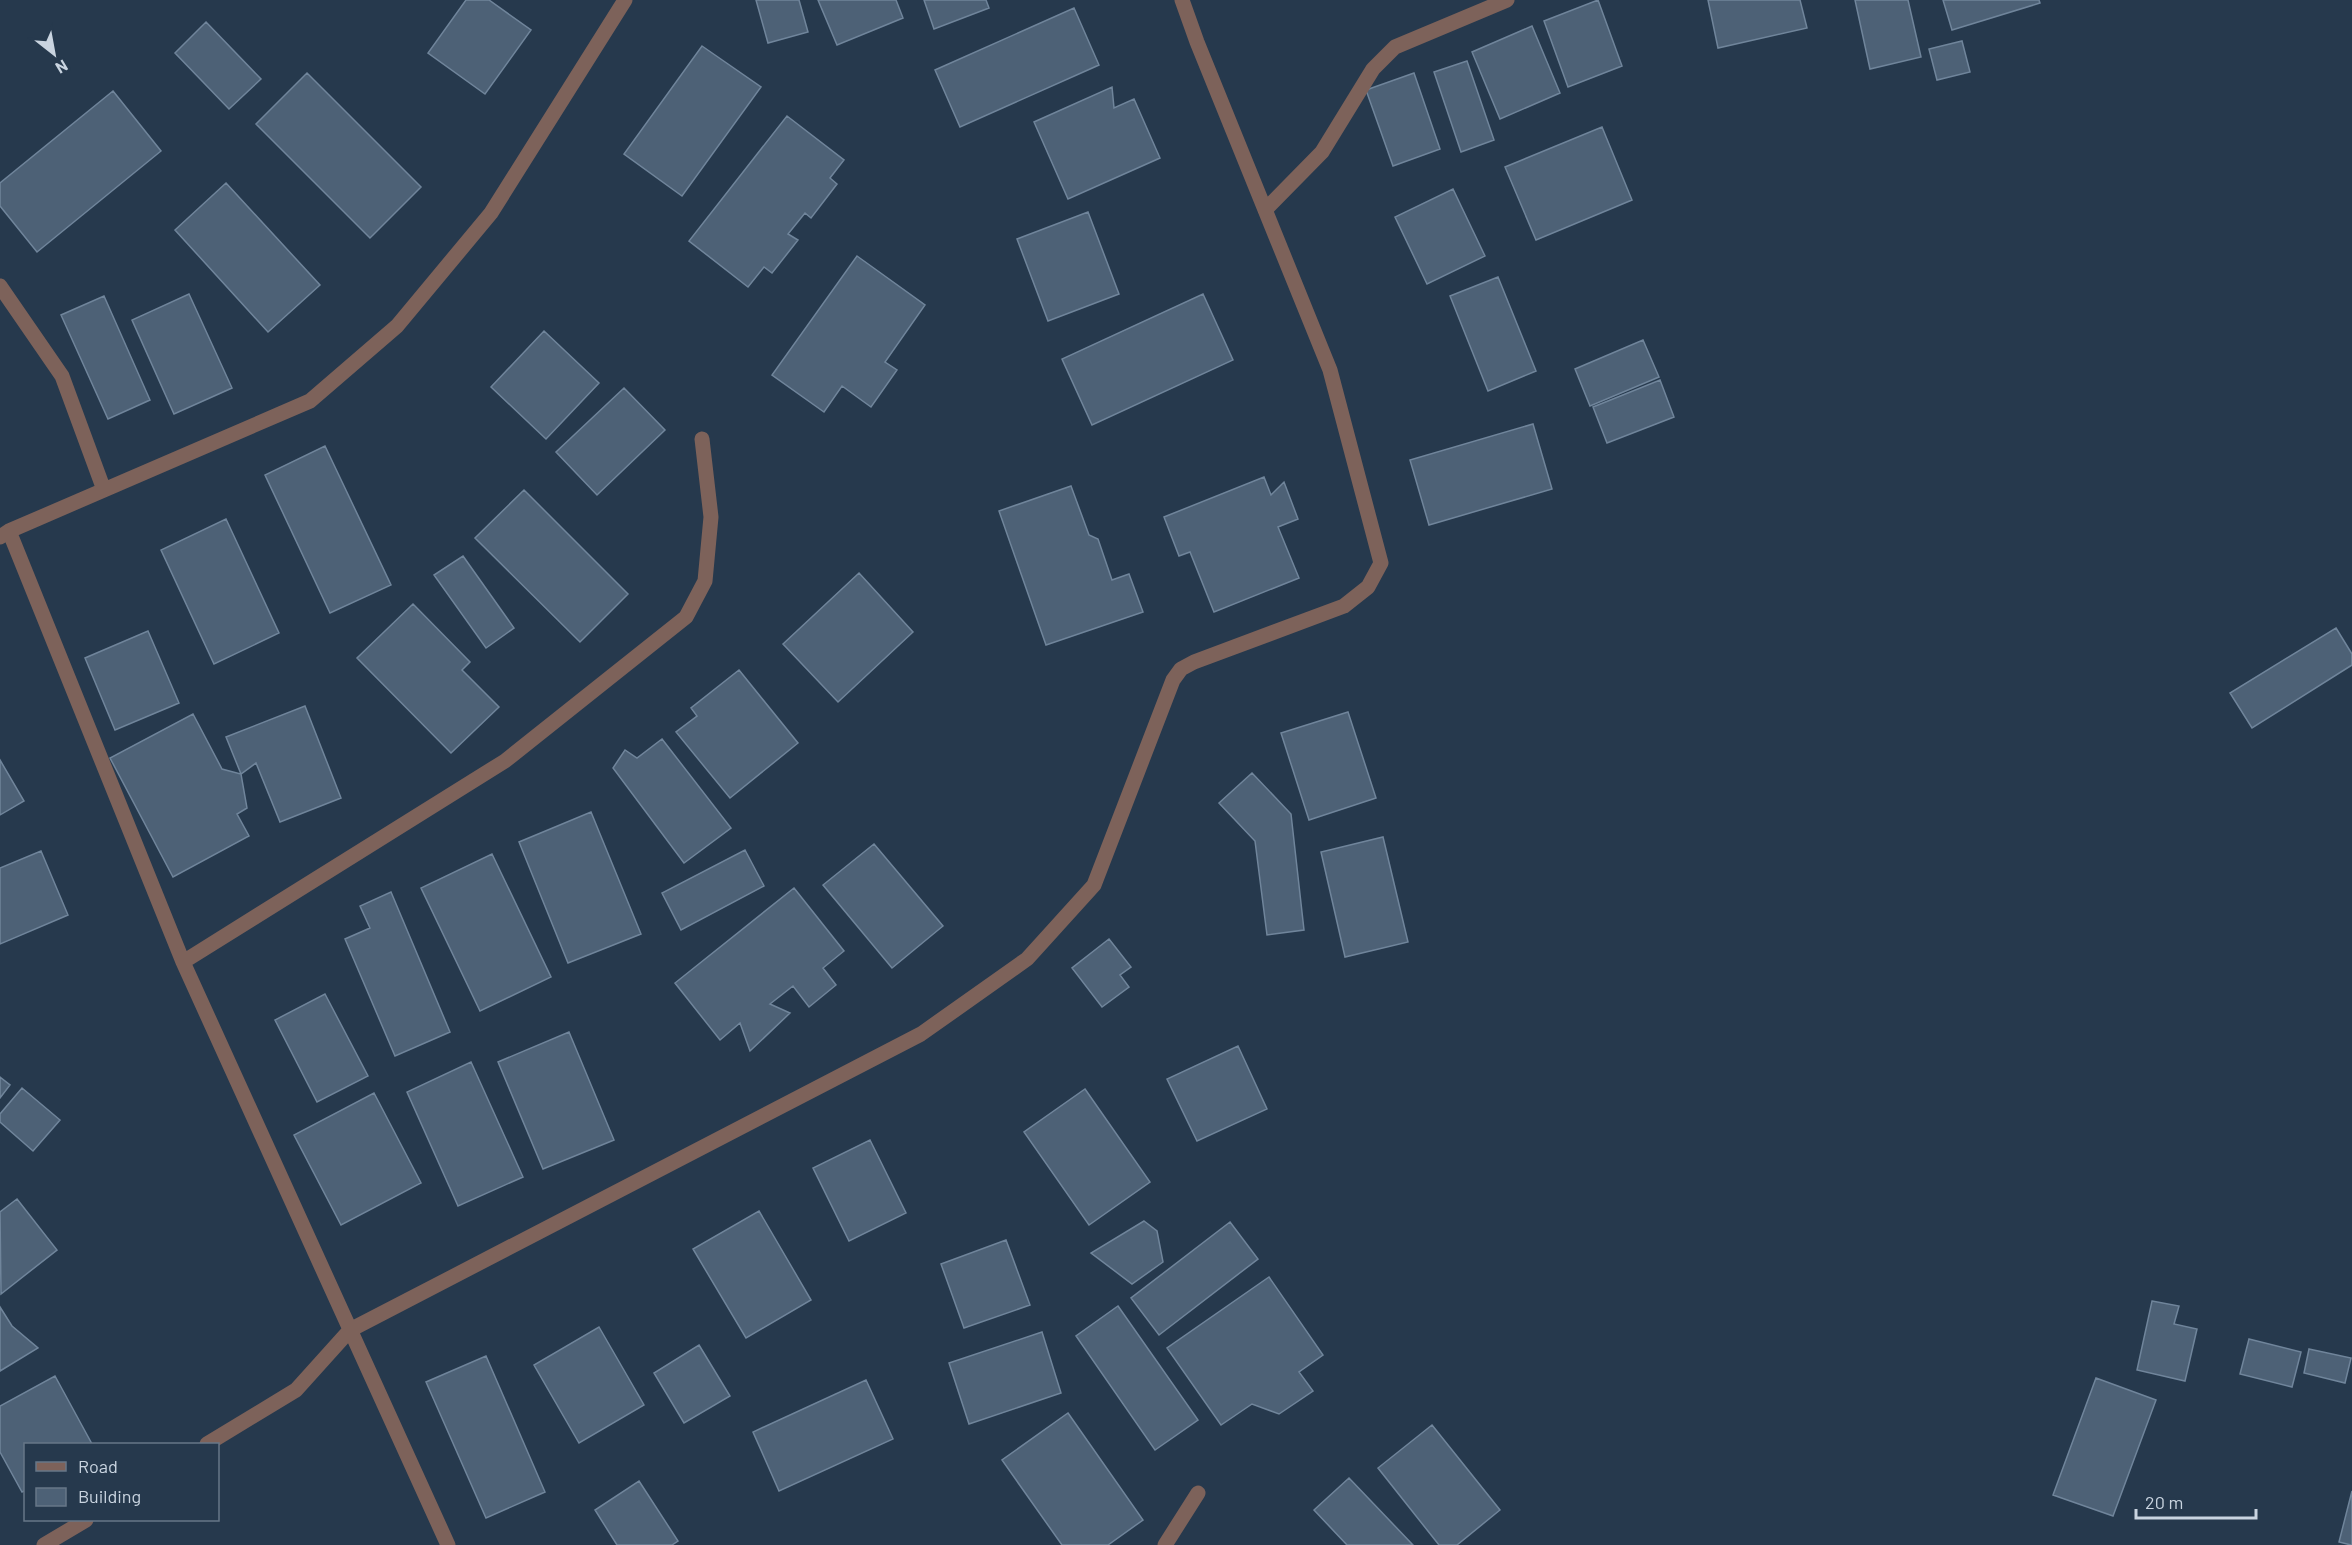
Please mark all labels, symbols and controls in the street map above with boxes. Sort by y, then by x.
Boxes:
north arrow [24,24,84,84]
text: N [53,56,71,78]
legend [24,1443,219,1521]
text: Road [78,1455,118,1477]
scale bar [2136,1482,2256,1520]
text: Building [78,1485,141,1507]
text: 20 m [2145,1491,2183,1513]

